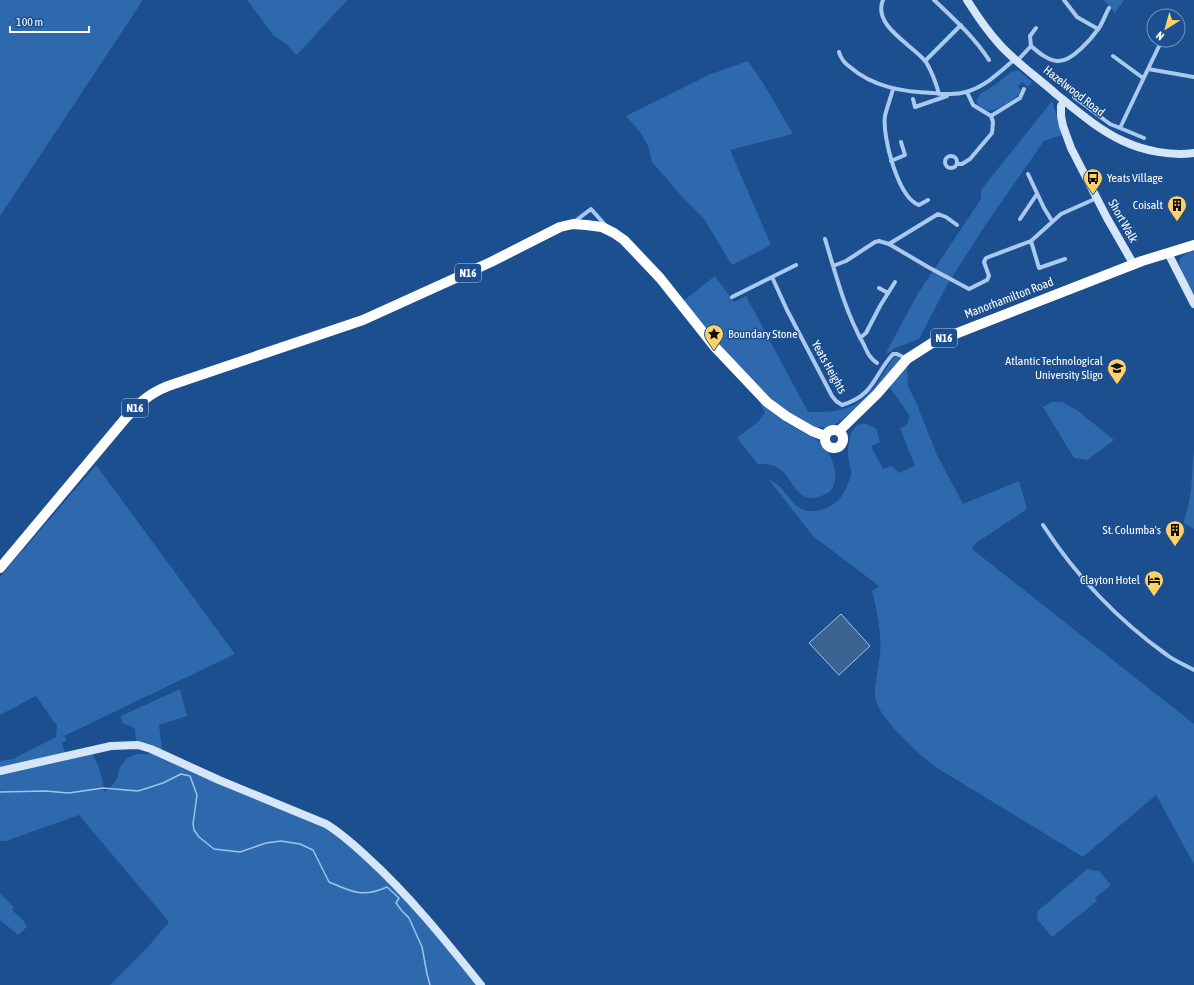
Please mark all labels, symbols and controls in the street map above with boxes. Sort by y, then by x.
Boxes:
scale bar [10,8,89,34]
north arrow [1146,8,1186,48]
text: 100 m [16,15,43,29]
text: N [1154,29,1166,43]
street label: Hazelwood Road [1041,63,1107,119]
bus stop icon: Yeats Village [1082,167,1104,195]
place label: Yeats Village [1107,171,1163,185]
building icon: Coisalt [1166,194,1188,222]
street label: Short Walk [1105,197,1141,246]
place label: Coisalt [1133,198,1164,212]
road number: N16 [455,264,481,282]
street label: Manorhamilton Road [963,275,1055,321]
place icon: Boundary Stone [703,323,725,351]
place label: Boundary Stone [728,327,798,341]
road number: N16 [931,329,957,347]
street label: Yeats Heights [809,338,849,396]
place label: Atlantic Technological University Sligo [1005,354,1104,382]
school or university icon: Atlantic Technological University Sligo [1106,357,1128,385]
road number: N16 [122,399,148,417]
building icon: St. Columba's [1164,519,1186,547]
place label: St. Columba's [1103,523,1161,537]
hotel icon: Clayton Hotel [1143,569,1165,597]
place label: Clayton Hotel [1080,573,1141,587]

